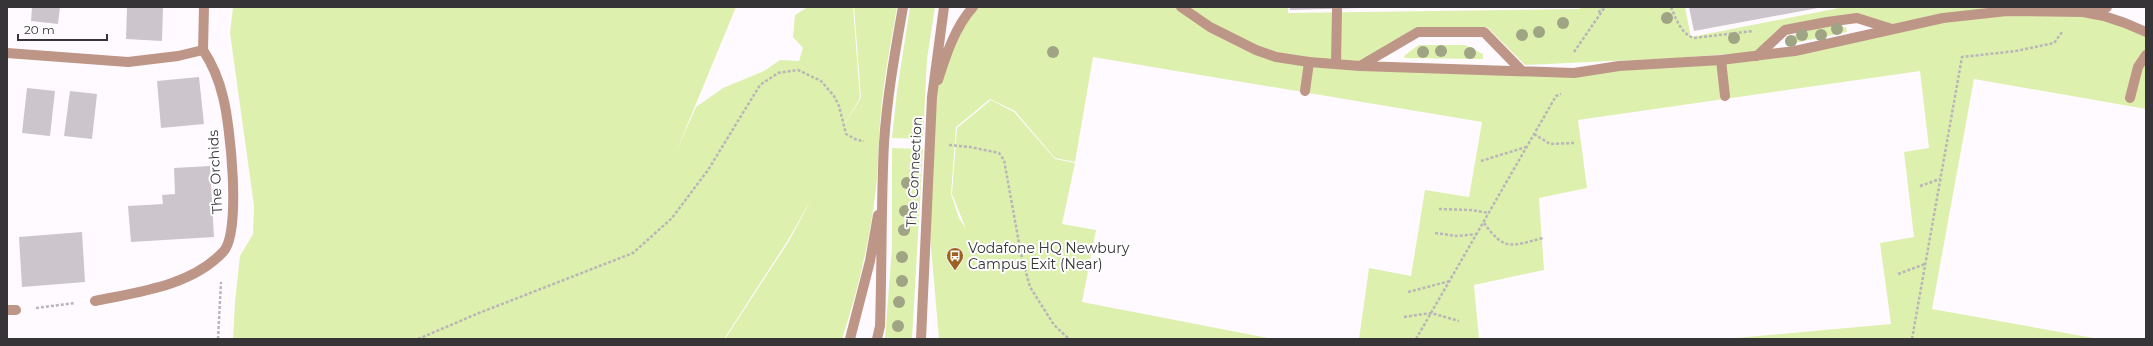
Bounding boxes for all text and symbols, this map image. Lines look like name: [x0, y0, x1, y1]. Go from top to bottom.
scale bar: [18, 16, 107, 42]
text: 20 m: [24, 22, 55, 37]
street label: The Connection: [902, 116, 926, 228]
street label: The Orchids: [204, 129, 226, 214]
place label: Vodafone HQ Newbury Campus Exit (Near): [968, 239, 1130, 273]
bus stop icon: Vodafone HQ Newbury Campus Exit (Near): [945, 246, 965, 271]

